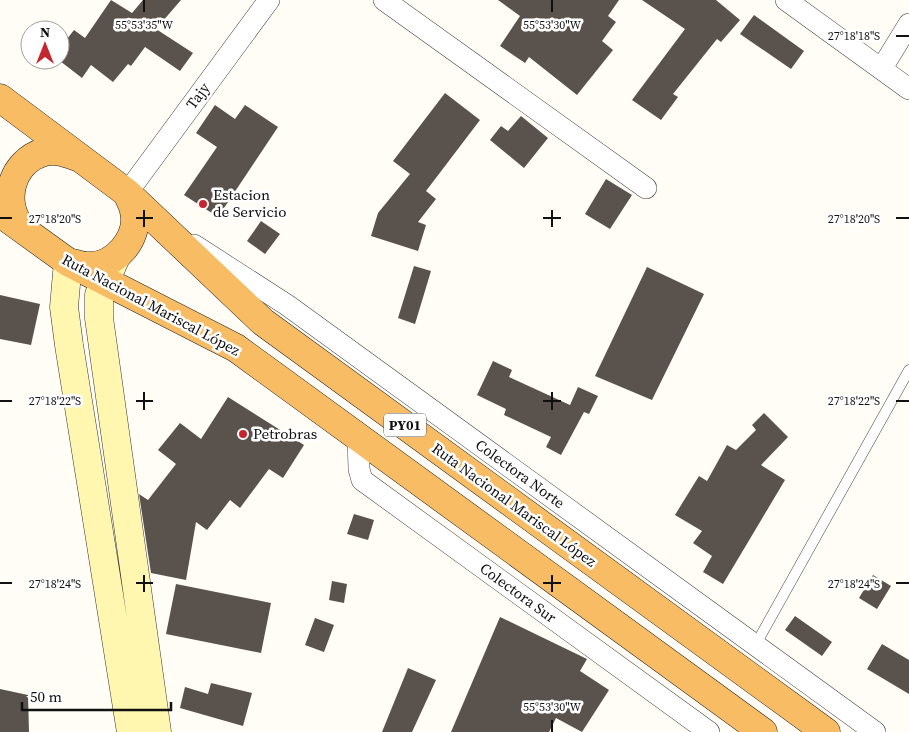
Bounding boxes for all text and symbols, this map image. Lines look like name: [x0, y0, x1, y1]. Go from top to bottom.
text: 55°53'35"W: [115, 17, 173, 33]
text: 55°53'30"W: [523, 17, 581, 33]
north arrow: [20, 20, 70, 70]
text: N: [40, 22, 50, 42]
text: 27°18'18"S: [828, 28, 880, 44]
street label: Tajy: [181, 78, 214, 113]
place label: Estacion de Servicio: [213, 184, 287, 222]
marker: Estacion de Servicio: [197, 198, 209, 210]
text: 27°18'20"S: [29, 211, 81, 227]
text: 27°18'20"S: [828, 211, 880, 227]
street label: Ruta Nacional Mariscal López: [59, 249, 244, 361]
text: 27°18'22"S: [29, 393, 81, 409]
text: 27°18'22"S: [828, 393, 880, 409]
road number: PY01: [384, 414, 426, 436]
place label: Petrobras: [253, 423, 317, 444]
marker: Petrobras: [237, 428, 249, 440]
street label: Colectora Norte: [471, 434, 569, 513]
street label: Ruta Nacional Mariscal López: [428, 438, 601, 572]
street label: Colectora Sur: [476, 558, 561, 628]
text: 27°18'24"S: [29, 576, 81, 592]
text: 27°18'24"S: [828, 576, 880, 592]
scale bar: [22, 680, 171, 712]
text: 50 m: [30, 686, 62, 707]
text: 55°53'30"W: [523, 699, 581, 715]

